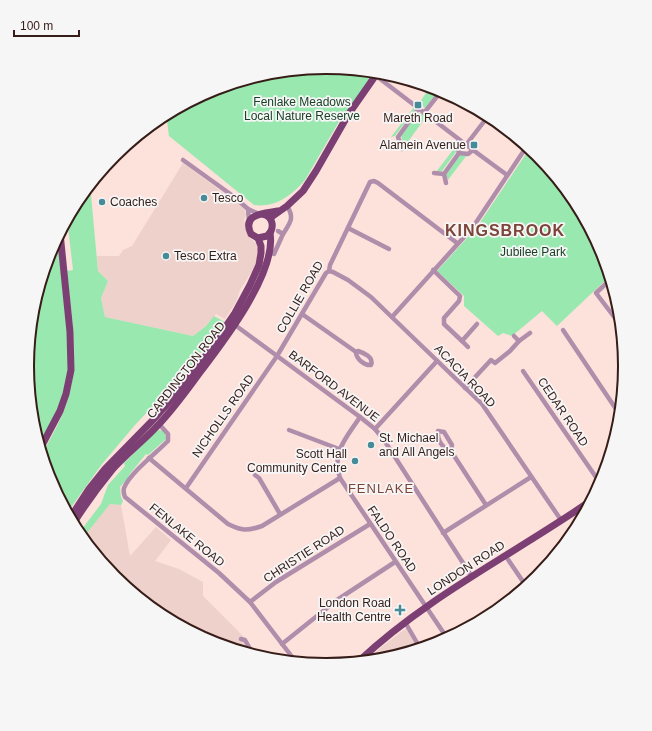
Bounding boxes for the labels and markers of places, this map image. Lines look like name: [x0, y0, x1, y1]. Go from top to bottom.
marker: Mareth Road: [413, 100, 423, 110]
place label: Mareth Road: [383, 111, 453, 125]
place label: Alamein Avenue: [379, 138, 466, 152]
marker: Alamein Avenue: [469, 140, 479, 150]
place label: Tesco: [212, 191, 244, 205]
marker: Tesco: [199, 193, 209, 203]
place label: Coaches: [110, 195, 157, 209]
marker: Coaches: [97, 197, 107, 207]
place label: Tesco Extra: [174, 249, 237, 263]
marker: Tesco Extra: [161, 251, 171, 261]
place label: St. Michael and All Angels: [379, 431, 454, 459]
marker: St. Michael and All Angels: [366, 440, 376, 450]
place label: Scott Hall Community Centre: [247, 447, 347, 475]
marker: Scott Hall Community Centre: [350, 456, 360, 466]
place label: London Road Health Centre: [317, 596, 391, 624]
marker: London Road Health Centre: [394, 604, 406, 616]

